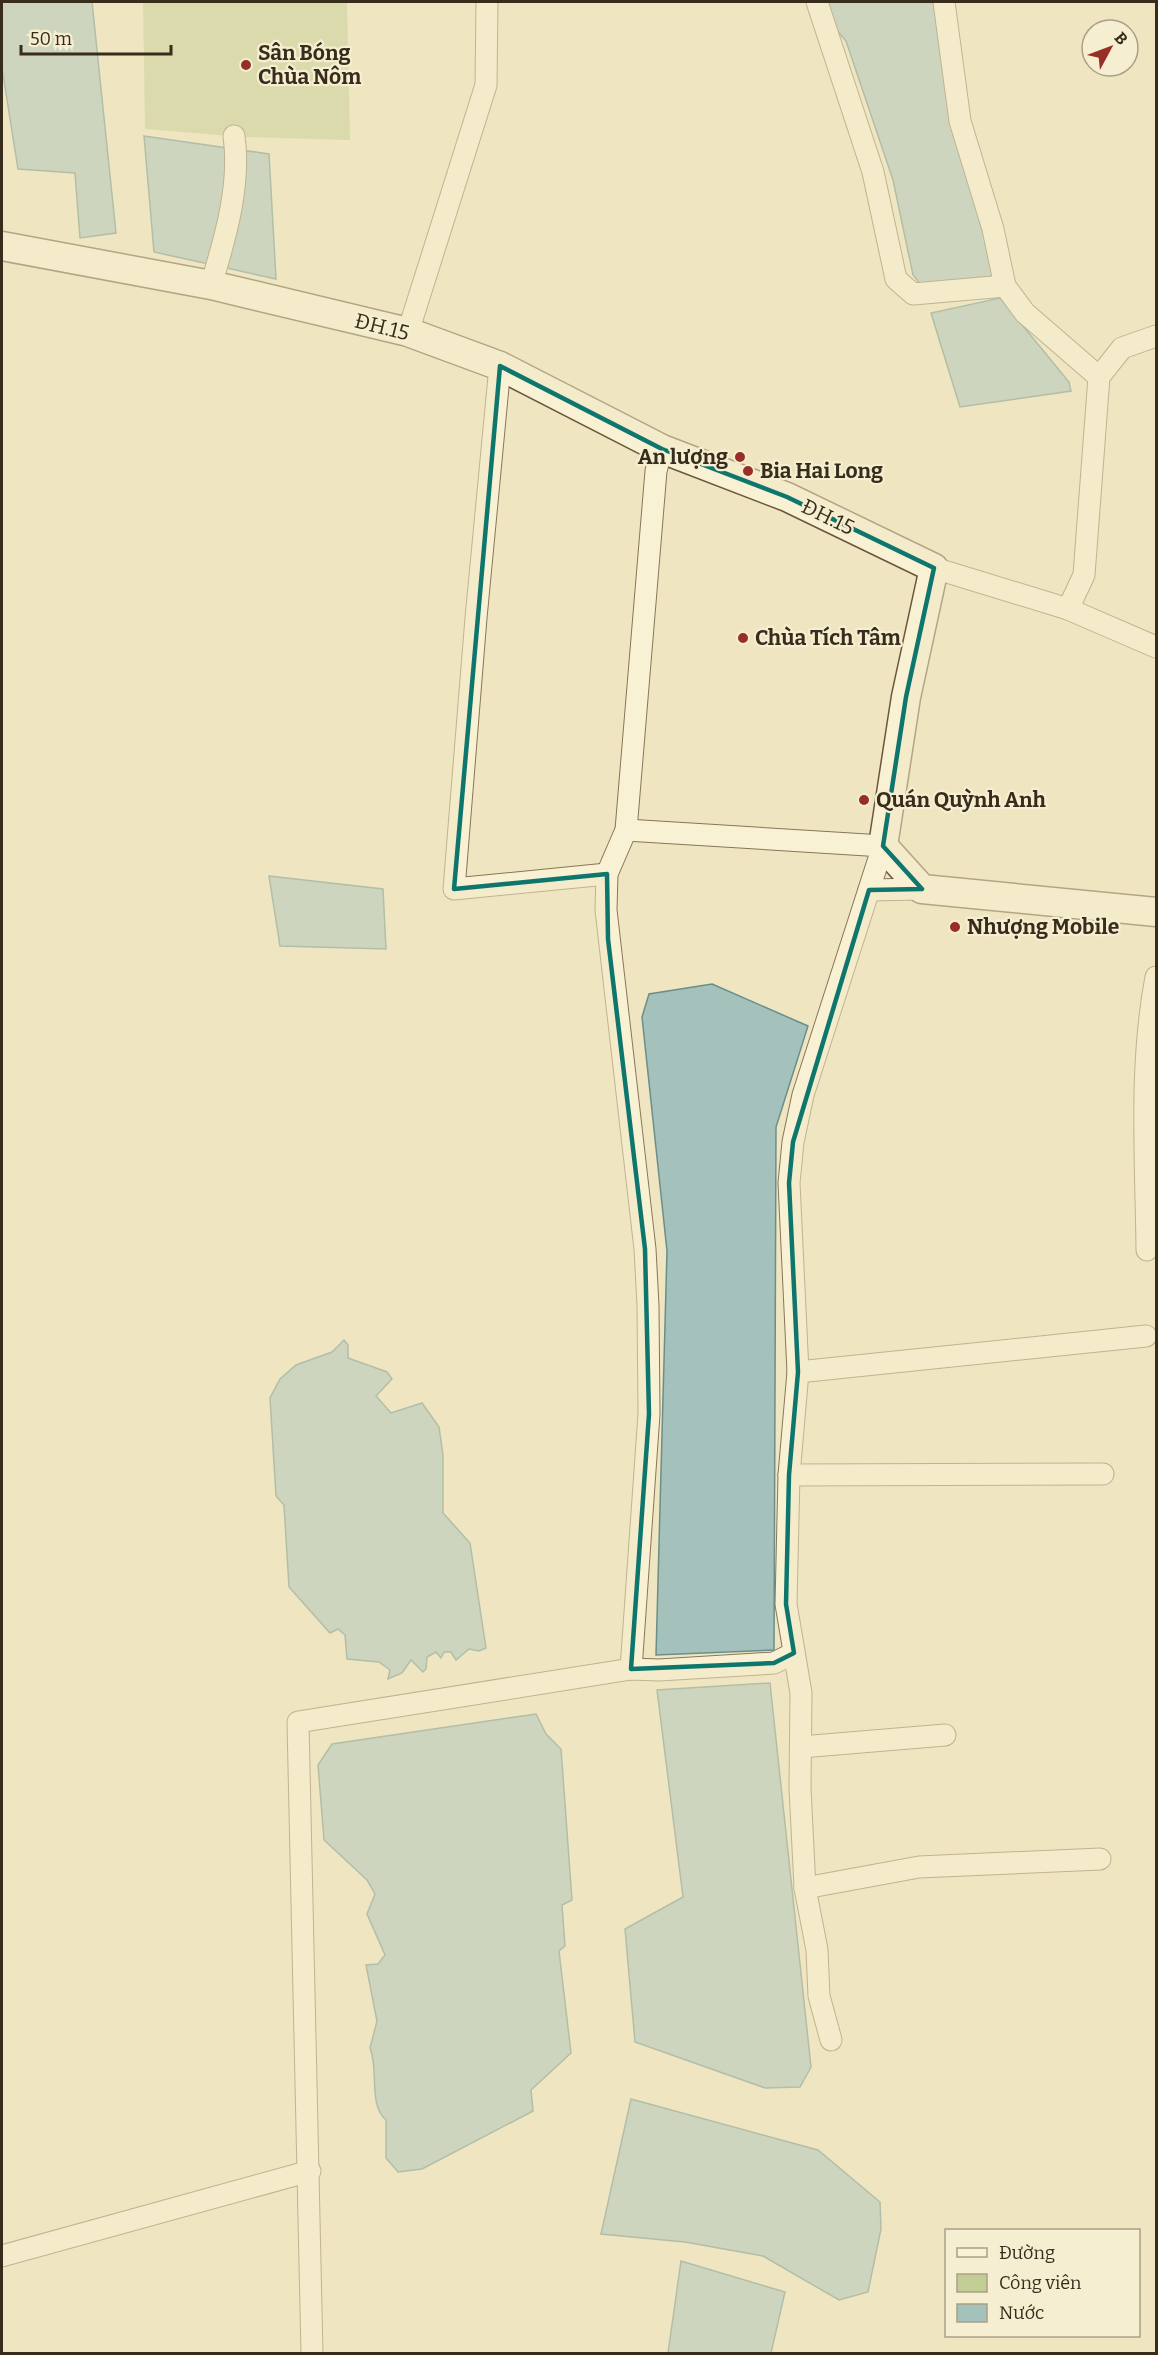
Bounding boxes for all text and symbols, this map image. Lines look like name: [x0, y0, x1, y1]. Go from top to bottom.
scale bar: [21, 18, 171, 56]
north arrow: [1080, 18, 1140, 78]
text: 50 m: [30, 28, 72, 50]
text: B: [1110, 28, 1132, 49]
place label: Sân Bóng Chùa Nôm: [258, 40, 361, 90]
marker: Sân Bóng Chùa Nôm: [239, 58, 253, 72]
street label: ĐH.15: [352, 308, 412, 346]
place label: An lượng: [638, 444, 728, 470]
marker: An lượng: [733, 450, 747, 464]
place label: Bia Hai Long: [760, 458, 883, 484]
marker: Bia Hai Long: [741, 464, 755, 478]
street label: ĐH.15: [797, 493, 859, 541]
place label: Chùa Tích Tâm: [755, 625, 901, 651]
marker: Chùa Tích Tâm: [736, 631, 750, 645]
place label: Quán Quỳnh Anh: [876, 787, 1047, 813]
marker: Quán Quỳnh Anh: [857, 793, 871, 807]
place label: Nhượng Mobile: [967, 914, 1119, 940]
marker: Nhượng Mobile: [948, 920, 962, 934]
legend: [945, 2229, 1140, 2337]
text: Đường: [999, 2242, 1055, 2264]
text: Công viên: [999, 2272, 1082, 2294]
text: Nước: [999, 2302, 1044, 2324]

